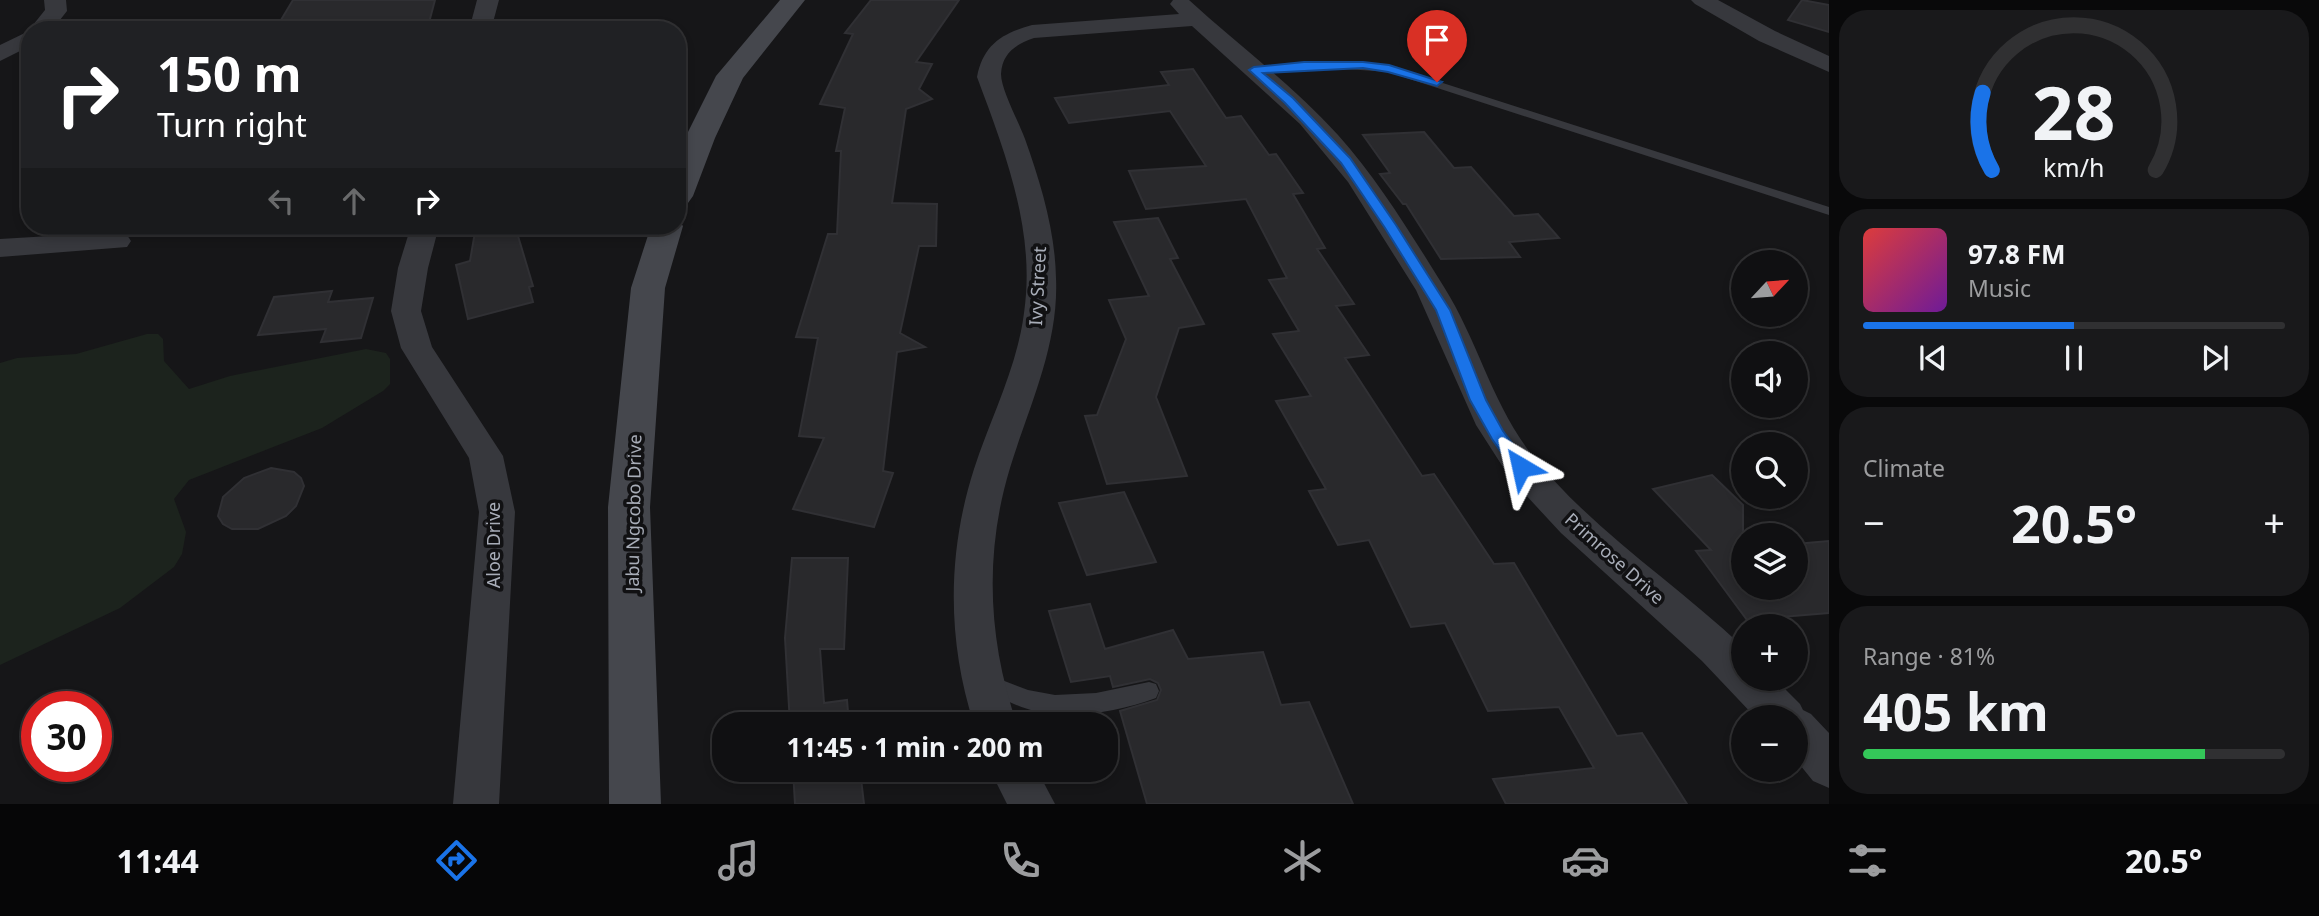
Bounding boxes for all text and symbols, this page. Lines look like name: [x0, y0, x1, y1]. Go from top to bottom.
pin: [1407, 10, 1467, 82]
icon: arrive: [1418, 21, 1456, 59]
text: 150 m: [157, 40, 302, 106]
icon: right: [42, 49, 133, 140]
text: 28: [2032, 63, 2116, 162]
text: Turn right: [157, 103, 307, 146]
text: km/h: [2043, 150, 2105, 184]
icon: left: [262, 182, 300, 220]
icon: ahead: [335, 182, 373, 220]
icon: right: [408, 182, 446, 220]
text: 97.8 FM: [1968, 236, 2065, 272]
street label: Ivy Street: [1023, 245, 1051, 326]
north arrow: [1731, 250, 1808, 327]
map controls: [1731, 250, 1808, 782]
text: Music: [1968, 272, 2031, 304]
icon: previous: [1914, 339, 1952, 377]
icon: pause: [2055, 339, 2093, 377]
icon: next: [2196, 339, 2234, 377]
button: sound: [1731, 341, 1808, 418]
position arrow: [1484, 430, 1558, 504]
button: search: [1731, 432, 1808, 509]
street label: Jabu Ngcobo Drive: [620, 434, 646, 594]
text: Climate: [1863, 452, 1945, 484]
text: 20.5°: [2011, 487, 2137, 558]
text: −: [1863, 496, 1885, 548]
text: +: [2263, 496, 2285, 548]
street label: Aloe Drive: [481, 502, 505, 588]
street label: Primrose Drive: [1560, 507, 1670, 609]
button: layers: [1731, 523, 1808, 600]
button: +: [1731, 614, 1808, 691]
text: Range · 81%: [1863, 640, 1995, 672]
text: 405 km: [1863, 675, 2049, 746]
speed limit sign: 30: [21, 691, 112, 782]
button: −: [1731, 705, 1808, 782]
text: 11:45 · 1 min · 200 m: [787, 729, 1043, 765]
icon: directions: [432, 836, 481, 885]
icon: music: [714, 836, 763, 885]
icon: phone: [996, 836, 1045, 885]
icon: climate: [1278, 836, 1327, 885]
icon: car: [1561, 836, 1610, 885]
icon: filters: [1843, 836, 1892, 885]
text: 11:44: [117, 839, 199, 882]
text: 20.5°: [2125, 839, 2202, 882]

